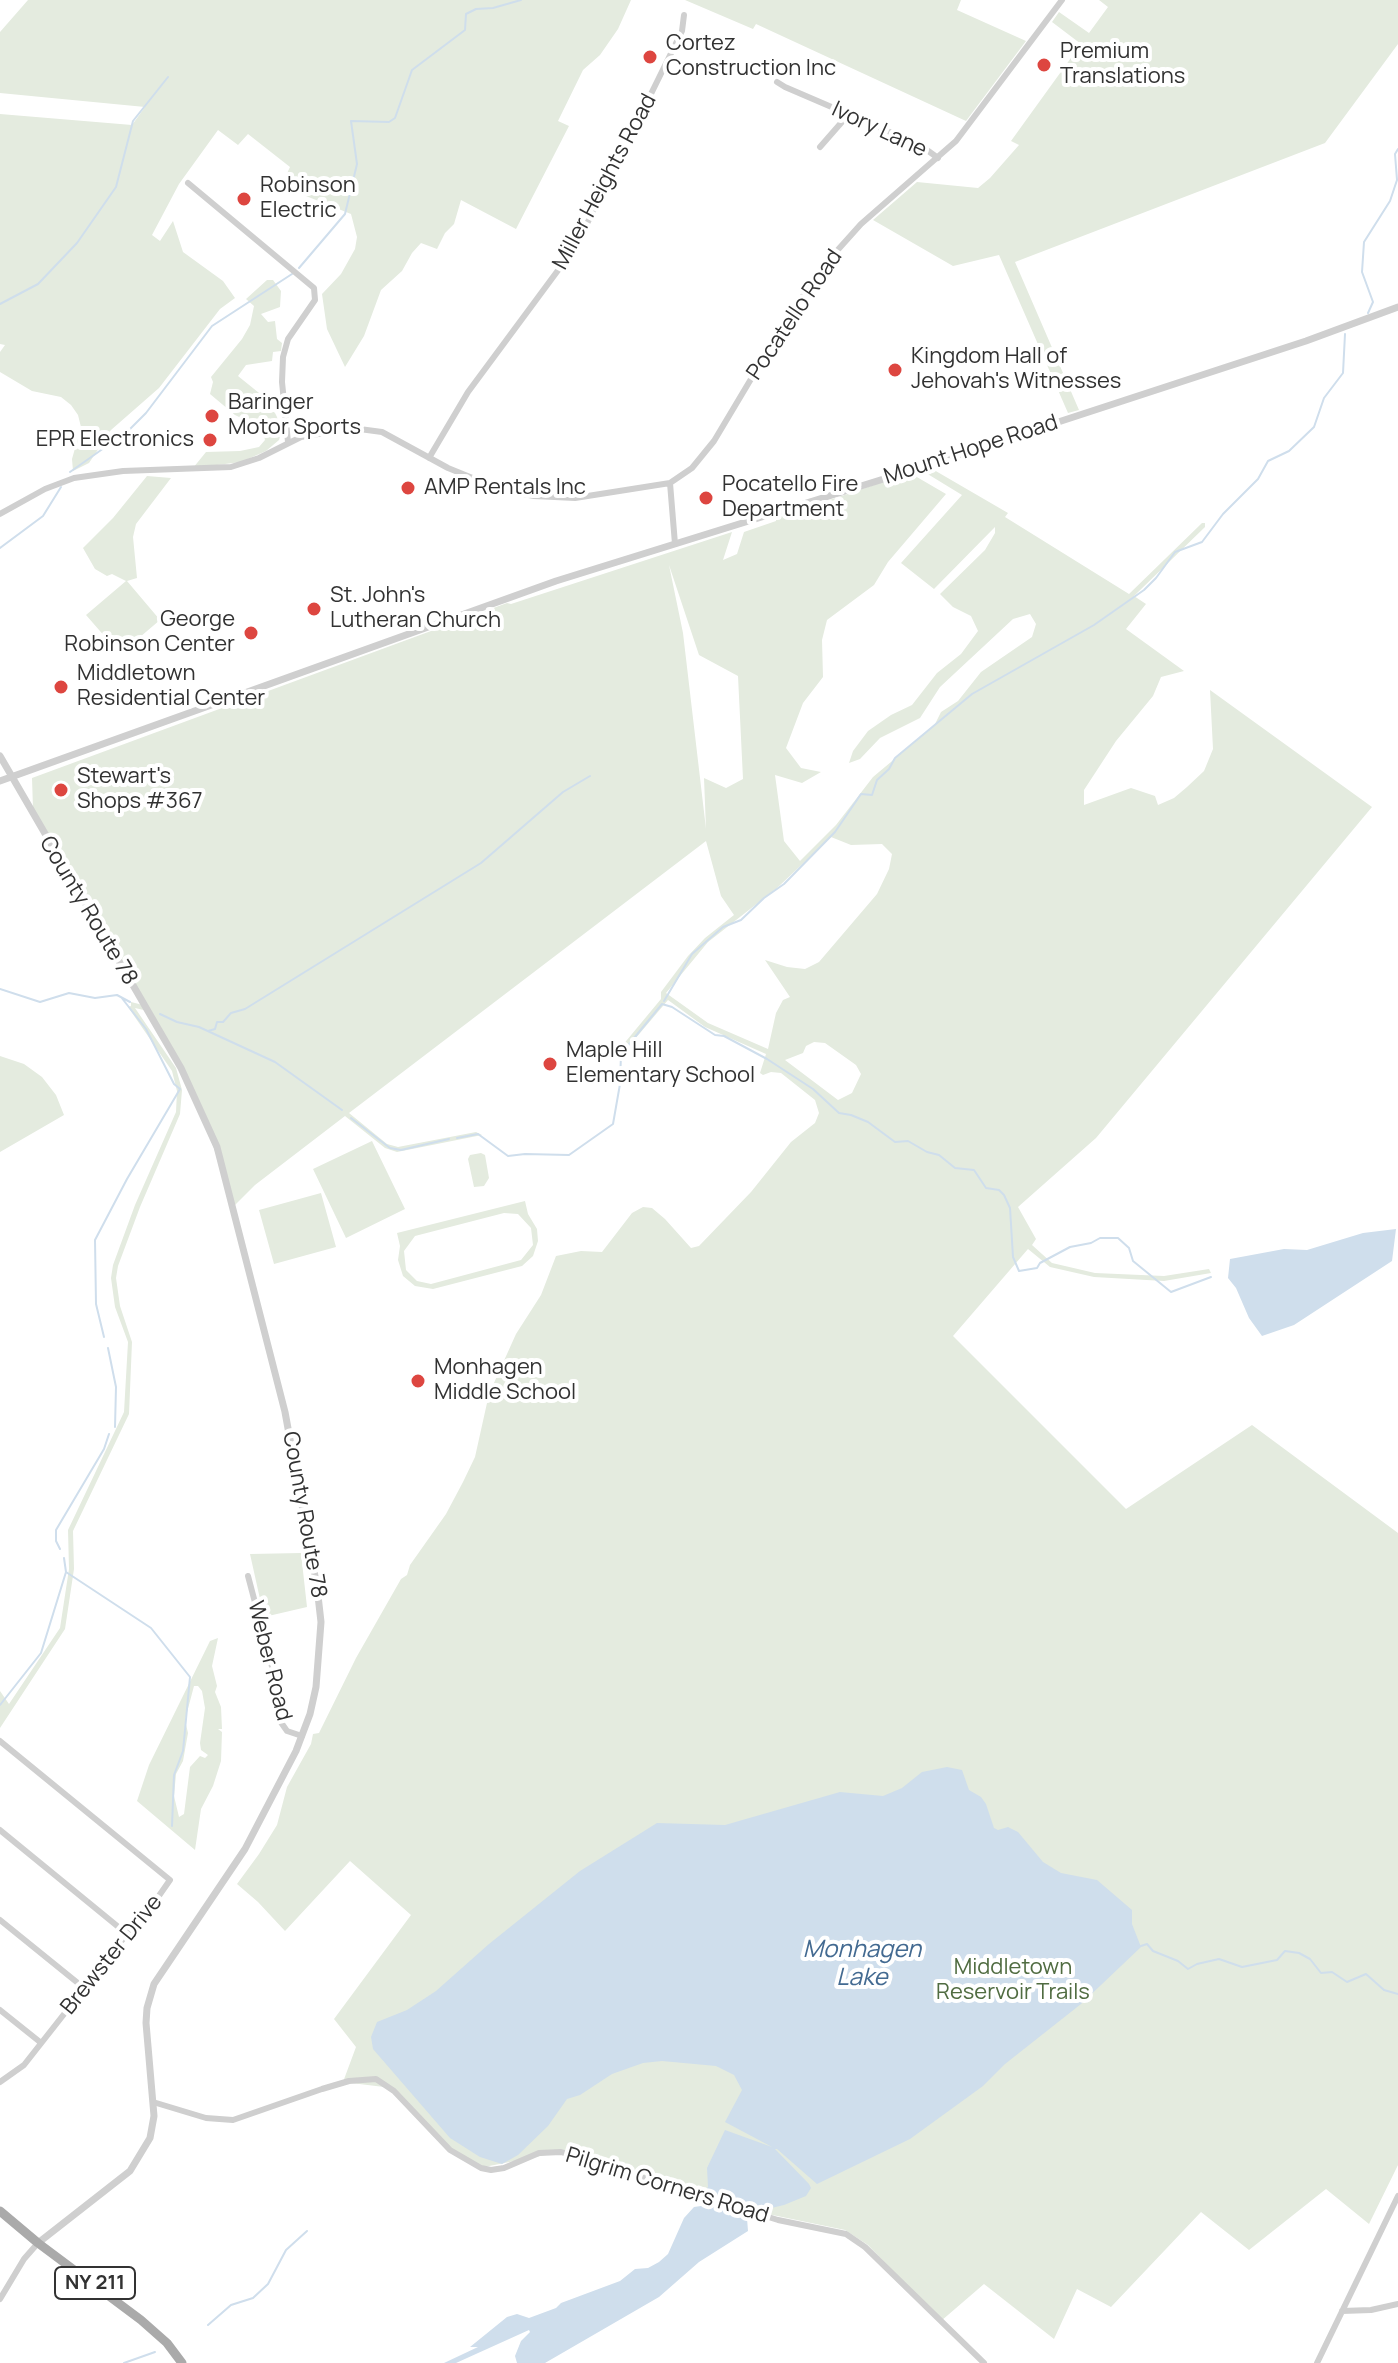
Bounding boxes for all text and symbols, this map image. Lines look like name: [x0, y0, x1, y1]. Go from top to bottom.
place label: Cortez Construction Inc: [666, 31, 836, 82]
place label: Premium Translations: [1060, 39, 1185, 90]
marker: Cortez Construction Inc: [641, 48, 659, 66]
marker: Premium Translations: [1035, 56, 1053, 74]
street label: Miller Heights Road: [548, 90, 662, 274]
street label: Ivory Lane: [827, 96, 931, 164]
place label: Robinson Electric: [260, 173, 356, 224]
marker: Robinson Electric: [235, 190, 253, 208]
street label: Pocatello Road: [742, 245, 848, 385]
place label: Kingdom Hall of Jehovah's Witnesses: [911, 344, 1121, 396]
marker: Kingdom Hall of Jehovah's Witnesses: [886, 361, 904, 379]
place label: Baringer Motor Sports: [228, 390, 361, 442]
marker: Baringer Motor Sports: [203, 407, 221, 425]
street label: Mount Hope Road: [881, 409, 1061, 491]
place label: EPR Electronics: [36, 427, 194, 453]
marker: EPR Electronics: [201, 431, 219, 449]
place label: Pocatello Fire Department: [722, 472, 858, 524]
place label: AMP Rentals Inc: [424, 475, 586, 501]
marker: AMP Rentals Inc: [399, 479, 417, 497]
marker: Pocatello Fire Department: [697, 489, 715, 507]
place label: St. John's Lutheran Church: [330, 583, 501, 634]
marker: St. John's Lutheran Church: [305, 600, 323, 618]
place label: George Robinson Center: [64, 607, 235, 658]
marker: George Robinson Center: [242, 624, 260, 642]
place label: Middletown Residential Center: [77, 661, 265, 712]
marker: Middletown Residential Center: [52, 678, 70, 696]
place label: Stewart's Shops #367: [77, 764, 203, 816]
marker: Stewart's Shops #367: [52, 781, 70, 799]
street label: County Route 78: [33, 832, 143, 990]
place label: Maple Hill Elementary School: [566, 1038, 755, 1090]
marker: Maple Hill Elementary School: [541, 1055, 559, 1073]
place label: Monhagen Middle School: [434, 1355, 576, 1406]
marker: Monhagen Middle School: [409, 1372, 427, 1390]
street label: County Route 78: [276, 1430, 332, 1600]
street label: Weber Road: [241, 1598, 297, 1724]
street label: Brewster Drive: [56, 1890, 168, 2020]
water label: Monhagen Lake: [803, 1936, 921, 1992]
park label: Middletown Reservoir Trails: [936, 1955, 1090, 2006]
street label: Pilgrim Corners Road: [562, 2143, 772, 2229]
road number: NY 211: [55, 2267, 135, 2299]

